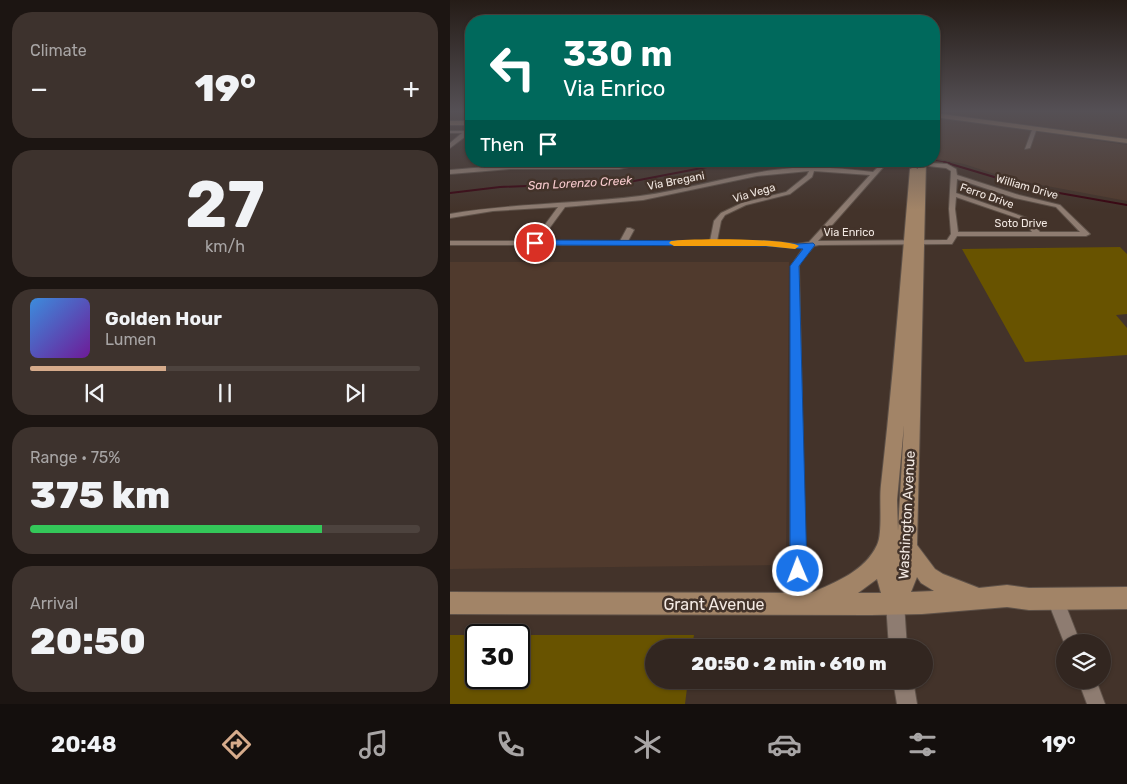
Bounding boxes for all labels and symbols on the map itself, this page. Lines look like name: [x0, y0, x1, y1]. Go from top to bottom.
street label: Via Bregani: [646, 169, 706, 193]
street label: William Drive: [994, 172, 1060, 202]
water label: San Lorenzo Creek: [527, 173, 633, 193]
street label: Via Vega: [731, 181, 777, 205]
street label: Ferro Drive: [958, 181, 1016, 211]
street label: Soto Drive: [995, 217, 1047, 230]
pin: [514, 222, 556, 264]
street label: Via Enrico: [823, 226, 875, 239]
street label: Washington Avenue: [895, 450, 919, 580]
position arrow: [771, 544, 823, 596]
street label: Grant Avenue: [663, 595, 765, 614]
speed limit sign: 30: [465, 624, 530, 689]

